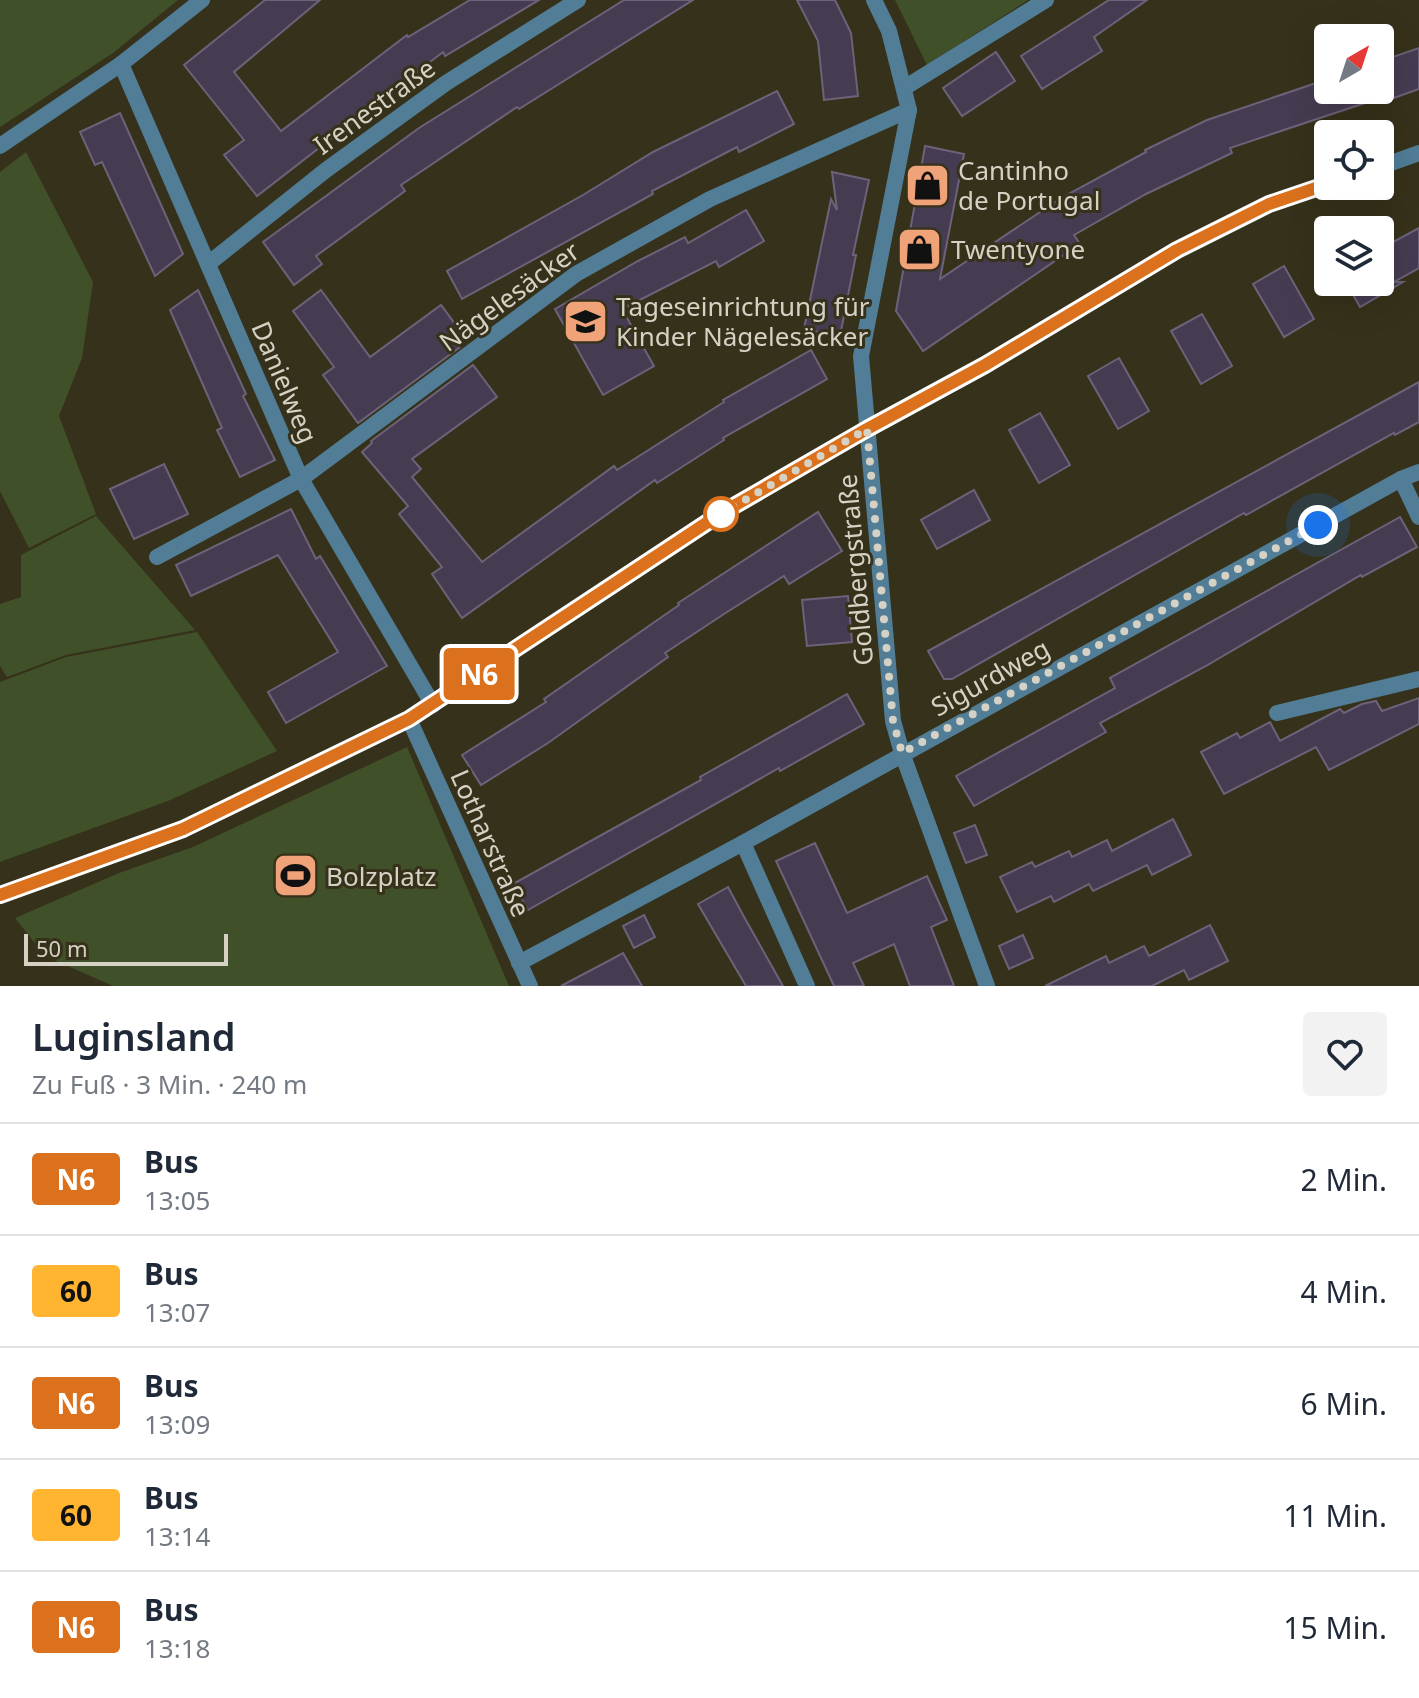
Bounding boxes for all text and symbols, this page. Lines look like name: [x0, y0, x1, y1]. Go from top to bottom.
north arrow: [1314, 24, 1394, 104]
map controls: [1314, 24, 1394, 296]
street label: Irenestraße: [306, 50, 442, 162]
button: locate: [1314, 120, 1394, 200]
place label: Cantinho de Portugal: [958, 152, 1100, 218]
shop icon: Cantinho de Portugal: [903, 161, 951, 209]
button: layers: [1314, 216, 1394, 296]
shop icon: Twentyone: [896, 225, 944, 273]
place label: Twentyone: [951, 231, 1085, 267]
street label: Nägelesäcker: [432, 233, 587, 359]
place label: Tageseinrichtung für Kinder Nägelesäcker: [616, 288, 870, 354]
school or university icon: Tageseinrichtung für Kinder Nägelesäcker: [561, 297, 609, 345]
street label: Danielweg: [243, 316, 327, 448]
street label: Goldbergstraße: [829, 473, 881, 667]
unlabelled marker: [704, 497, 738, 531]
your location: [1298, 505, 1338, 545]
street label: Sigurdweg: [924, 630, 1056, 724]
line badge: N6: [443, 648, 515, 700]
text: N6: [460, 655, 498, 693]
street label: Lotharstraße: [442, 764, 540, 922]
sports icon: Bolzplatz: [271, 852, 319, 900]
place label: Bolzplatz: [326, 858, 436, 894]
scale bar: [24, 930, 228, 966]
text: 50 m: [36, 933, 87, 963]
text: Luginsland: [32, 1010, 236, 1062]
button: heart: [1303, 1012, 1387, 1096]
text: Zu Fuß · 3 Min. · 240 m: [32, 1066, 307, 1102]
text: Bus: [144, 1141, 199, 1182]
text: 2 Min.: [1301, 1159, 1387, 1200]
text: N6: [57, 1160, 95, 1198]
text: 13:05: [144, 1182, 210, 1218]
text: Bus: [144, 1253, 199, 1294]
text: 4 Min.: [1301, 1271, 1387, 1312]
text: 60: [60, 1272, 92, 1310]
text: 13:07: [144, 1294, 210, 1330]
text: Bus: [144, 1365, 199, 1406]
text: 6 Min.: [1301, 1383, 1387, 1424]
text: N6: [57, 1384, 95, 1422]
text: 13:09: [144, 1406, 210, 1442]
text: Bus: [144, 1477, 199, 1518]
text: 11 Min.: [1283, 1495, 1387, 1536]
text: 60: [60, 1496, 92, 1534]
text: 13:14: [144, 1518, 210, 1554]
text: Bus: [144, 1589, 199, 1630]
text: 15 Min.: [1283, 1607, 1387, 1648]
text: N6: [57, 1608, 95, 1646]
text: 13:18: [144, 1630, 210, 1666]

